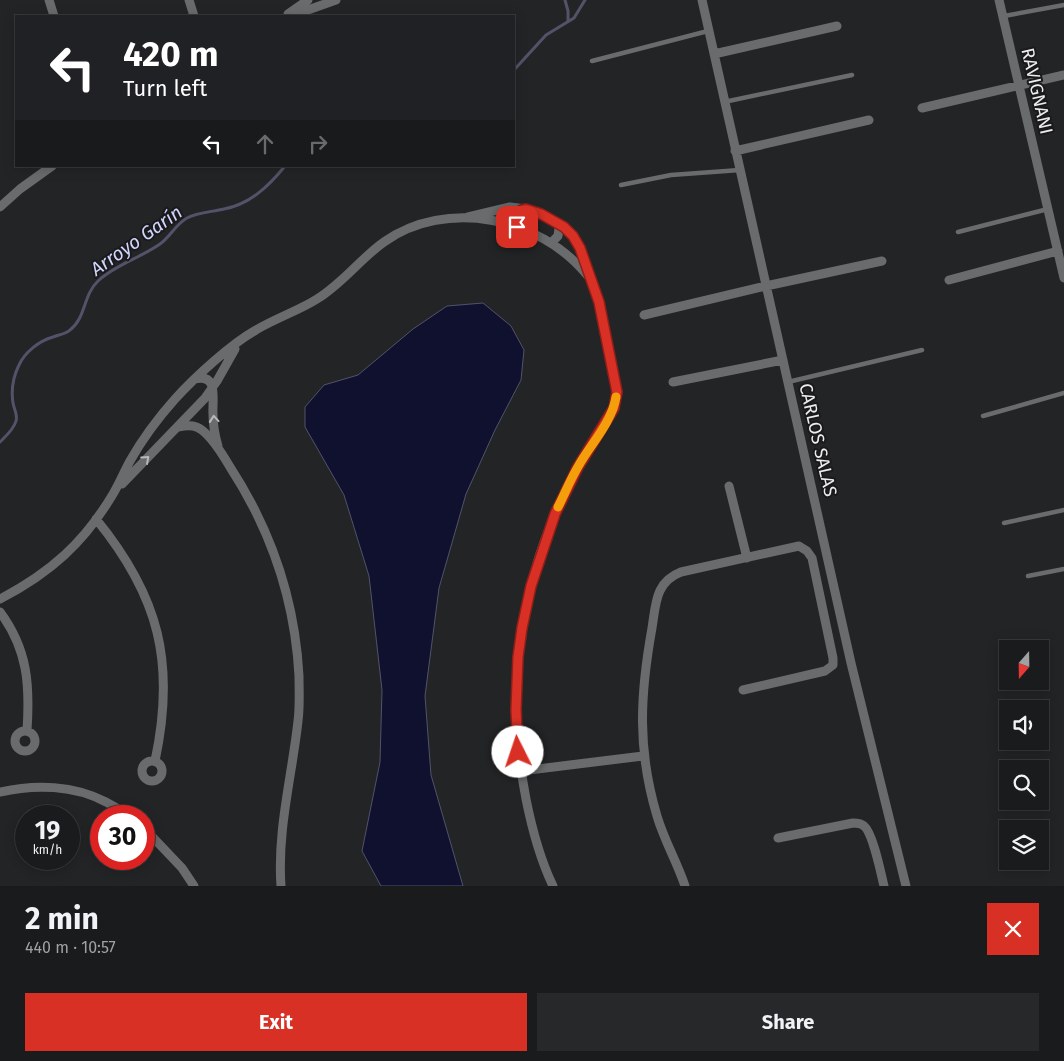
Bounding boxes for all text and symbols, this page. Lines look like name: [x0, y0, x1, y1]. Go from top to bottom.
text: 420 m: [123, 33, 219, 75]
icon: left: [40, 35, 105, 100]
street label: RAVIGNANI: [1016, 46, 1058, 136]
text: Turn left: [123, 75, 207, 102]
icon: left: [198, 130, 226, 158]
icon: ahead: [251, 130, 279, 158]
icon: right: [304, 130, 332, 158]
water label: Arroyo Garín: [85, 200, 187, 281]
pin: [496, 206, 538, 248]
icon: arrive: [503, 213, 531, 241]
street label: CARLOS SALAS: [794, 381, 842, 499]
one-way arrow: [208, 414, 219, 422]
one-way arrow: [141, 455, 150, 464]
north arrow: [999, 640, 1049, 690]
map controls: [999, 640, 1049, 870]
button: sound: [999, 700, 1049, 750]
position arrow: [491, 725, 543, 777]
button: search: [999, 760, 1049, 810]
speed limit sign: 30: [90, 805, 155, 870]
text: 19: [35, 816, 60, 846]
button: layers: [999, 820, 1049, 870]
text: km/h: [33, 843, 62, 857]
text: 2 min: [25, 901, 99, 937]
button: close: [987, 903, 1039, 955]
text: 440 m · 10:57: [25, 938, 116, 957]
button: Exit: [25, 993, 527, 1051]
button: Share: [537, 993, 1039, 1051]

